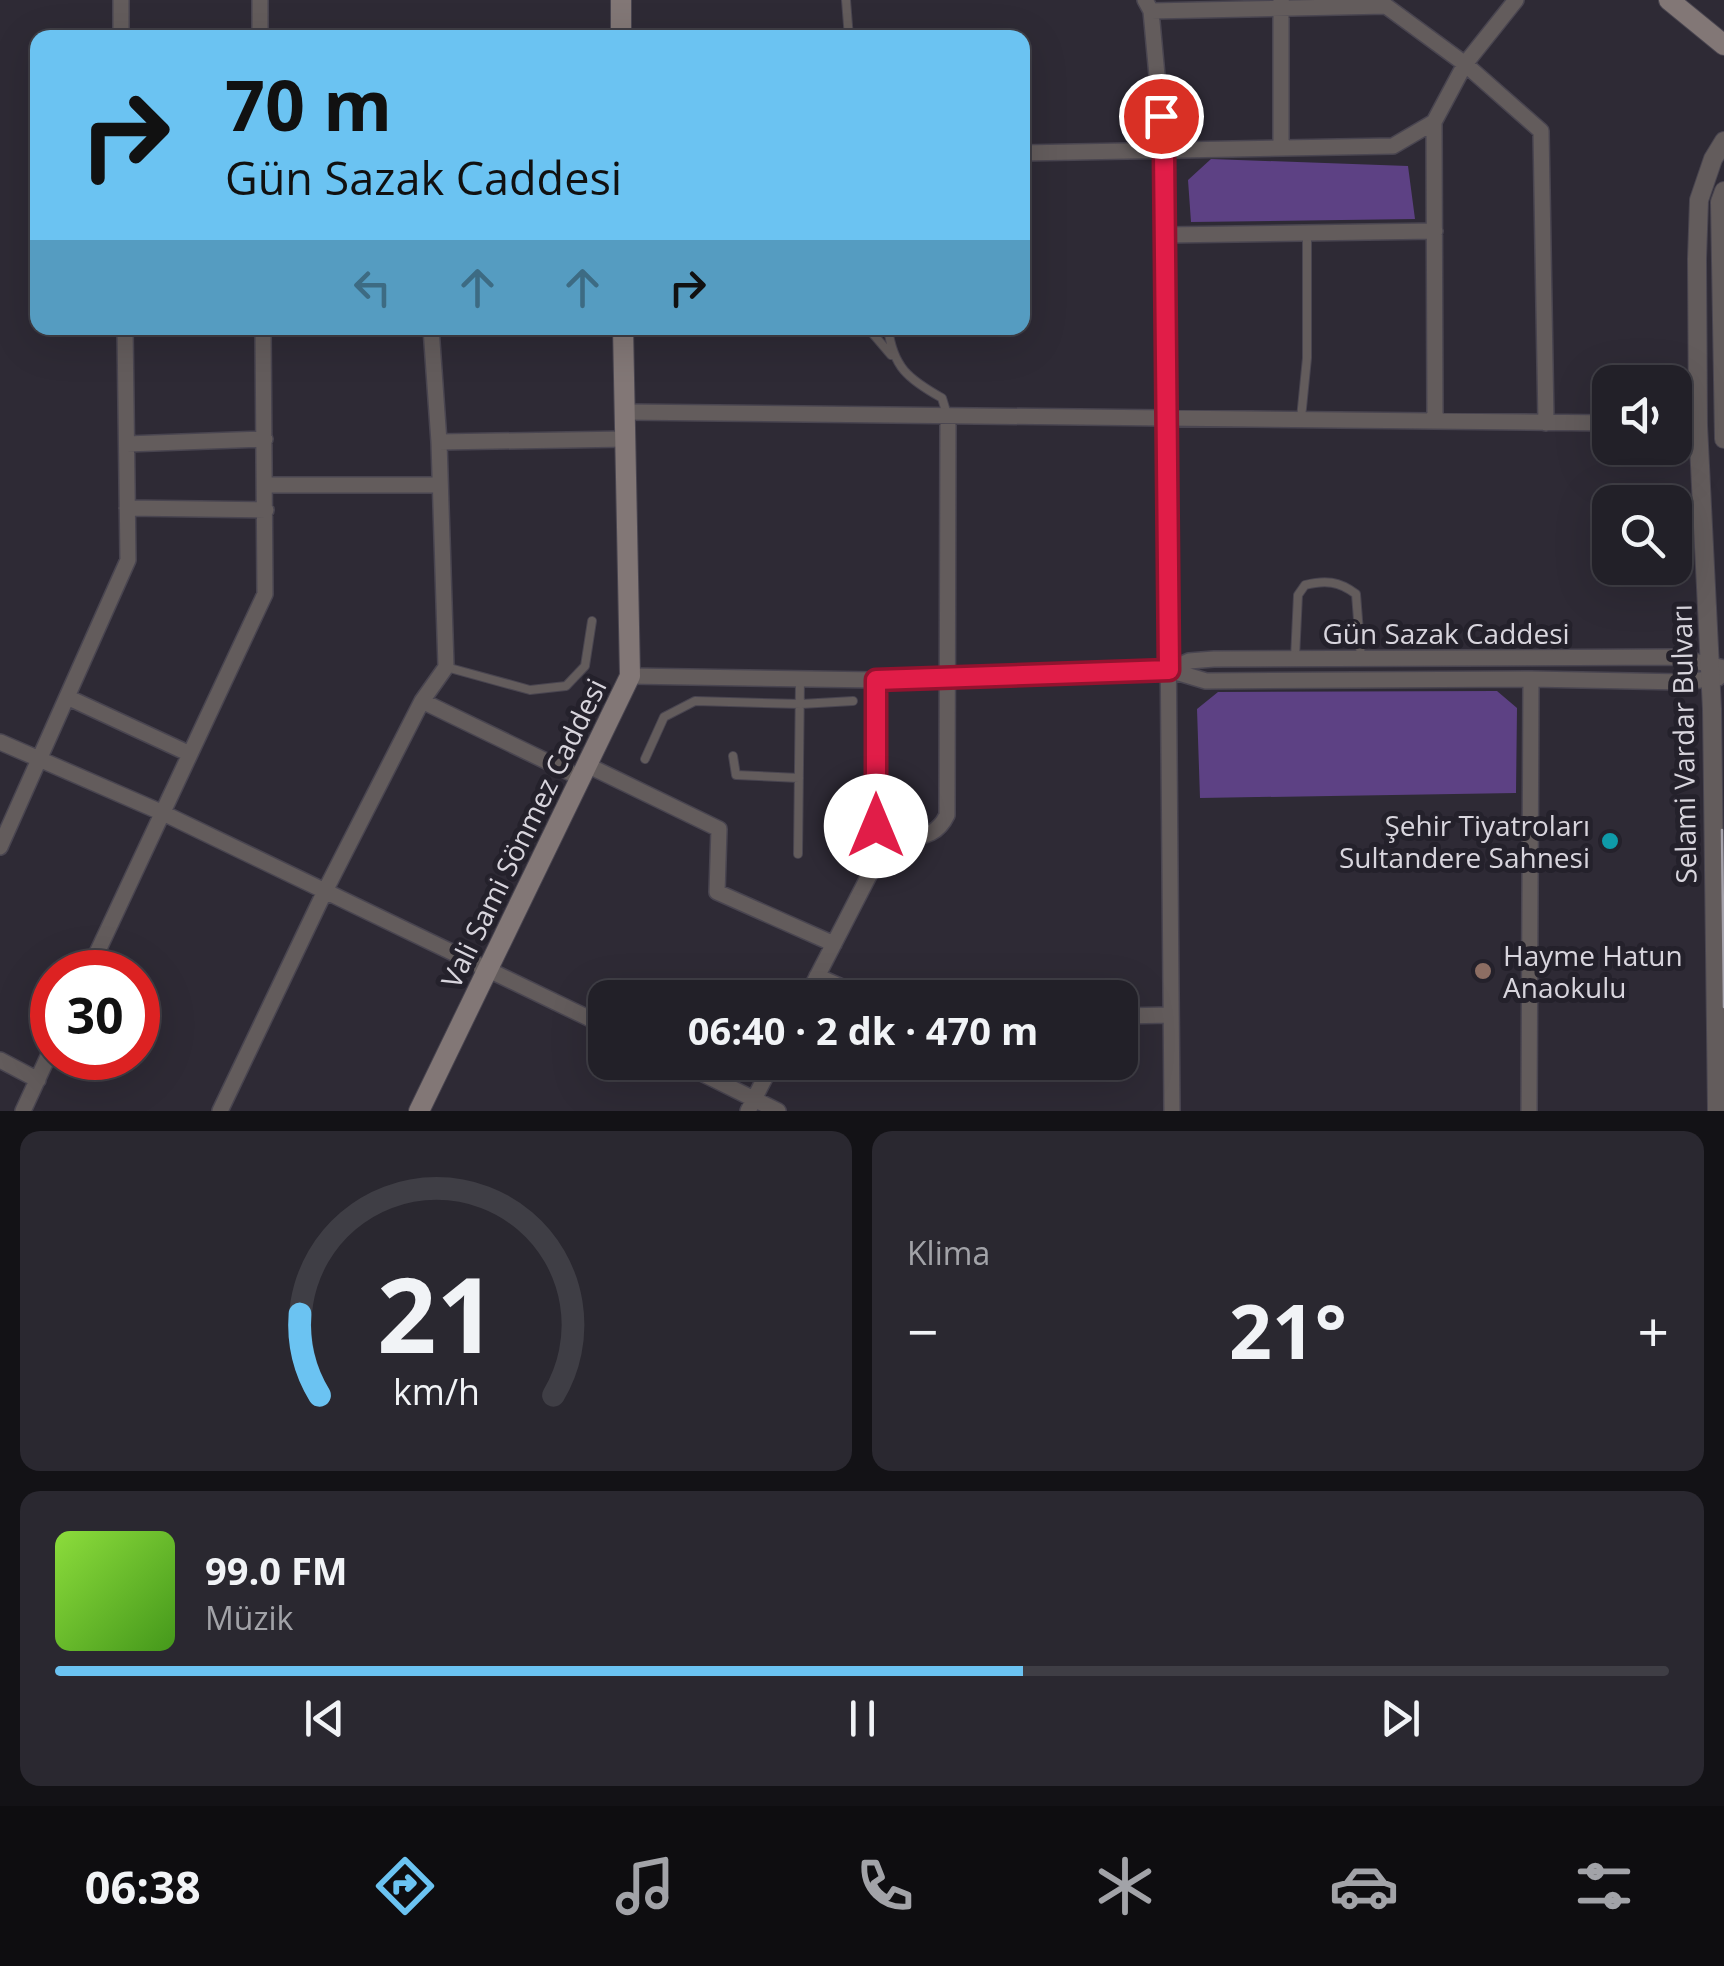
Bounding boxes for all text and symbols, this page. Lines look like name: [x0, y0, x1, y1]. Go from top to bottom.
text: 70 m: [225, 56, 392, 152]
icon: right: [60, 70, 190, 200]
pin: [1119, 74, 1204, 159]
icon: arrive: [1134, 89, 1189, 144]
text: Gün Sazak Caddesi: [225, 147, 622, 208]
icon: left: [345, 260, 400, 315]
icon: ahead: [450, 260, 505, 315]
icon: ahead: [555, 260, 610, 315]
icon: right: [660, 260, 715, 315]
map controls: [1592, 365, 1692, 585]
button: sound: [1592, 365, 1692, 465]
button: search: [1592, 485, 1692, 585]
street label: Selami Vardar Bulvarı: [1662, 604, 1704, 884]
street label: Gün Sazak Caddesi: [1322, 614, 1570, 652]
street label: Vali Sami Sönmez Caddesi: [431, 672, 615, 994]
position arrow: [824, 774, 928, 878]
place label: Şehir Tiyatroları Sultandere Sahnesi: [1339, 806, 1590, 876]
marker: Şehir Tiyatroları Sultandere Sahnesi: [1599, 830, 1621, 852]
place label: Hayme Hatun Anaokulu: [1503, 936, 1683, 1006]
speed limit sign: 30: [30, 950, 160, 1080]
marker: Hayme Hatun Anaokulu: [1472, 960, 1494, 982]
text: 06:40 · 2 dk · 470 m: [688, 1004, 1038, 1056]
text: Klima: [907, 1231, 990, 1274]
text: 21: [377, 1242, 495, 1383]
text: 21°: [1229, 1279, 1347, 1381]
text: −: [907, 1293, 938, 1368]
text: +: [1638, 1293, 1669, 1368]
text: km/h: [393, 1367, 479, 1415]
text: 99.0 FM: [205, 1544, 348, 1596]
text: Müzik: [205, 1596, 293, 1639]
icon: previous: [297, 1691, 352, 1746]
icon: pause: [835, 1691, 890, 1746]
icon: next: [1373, 1691, 1428, 1746]
icon: directions: [370, 1851, 440, 1921]
icon: music: [610, 1851, 680, 1921]
icon: phone: [850, 1851, 920, 1921]
icon: climate: [1090, 1851, 1160, 1921]
icon: car: [1329, 1851, 1399, 1921]
icon: filters: [1569, 1851, 1639, 1921]
text: 06:38: [85, 1856, 201, 1917]

